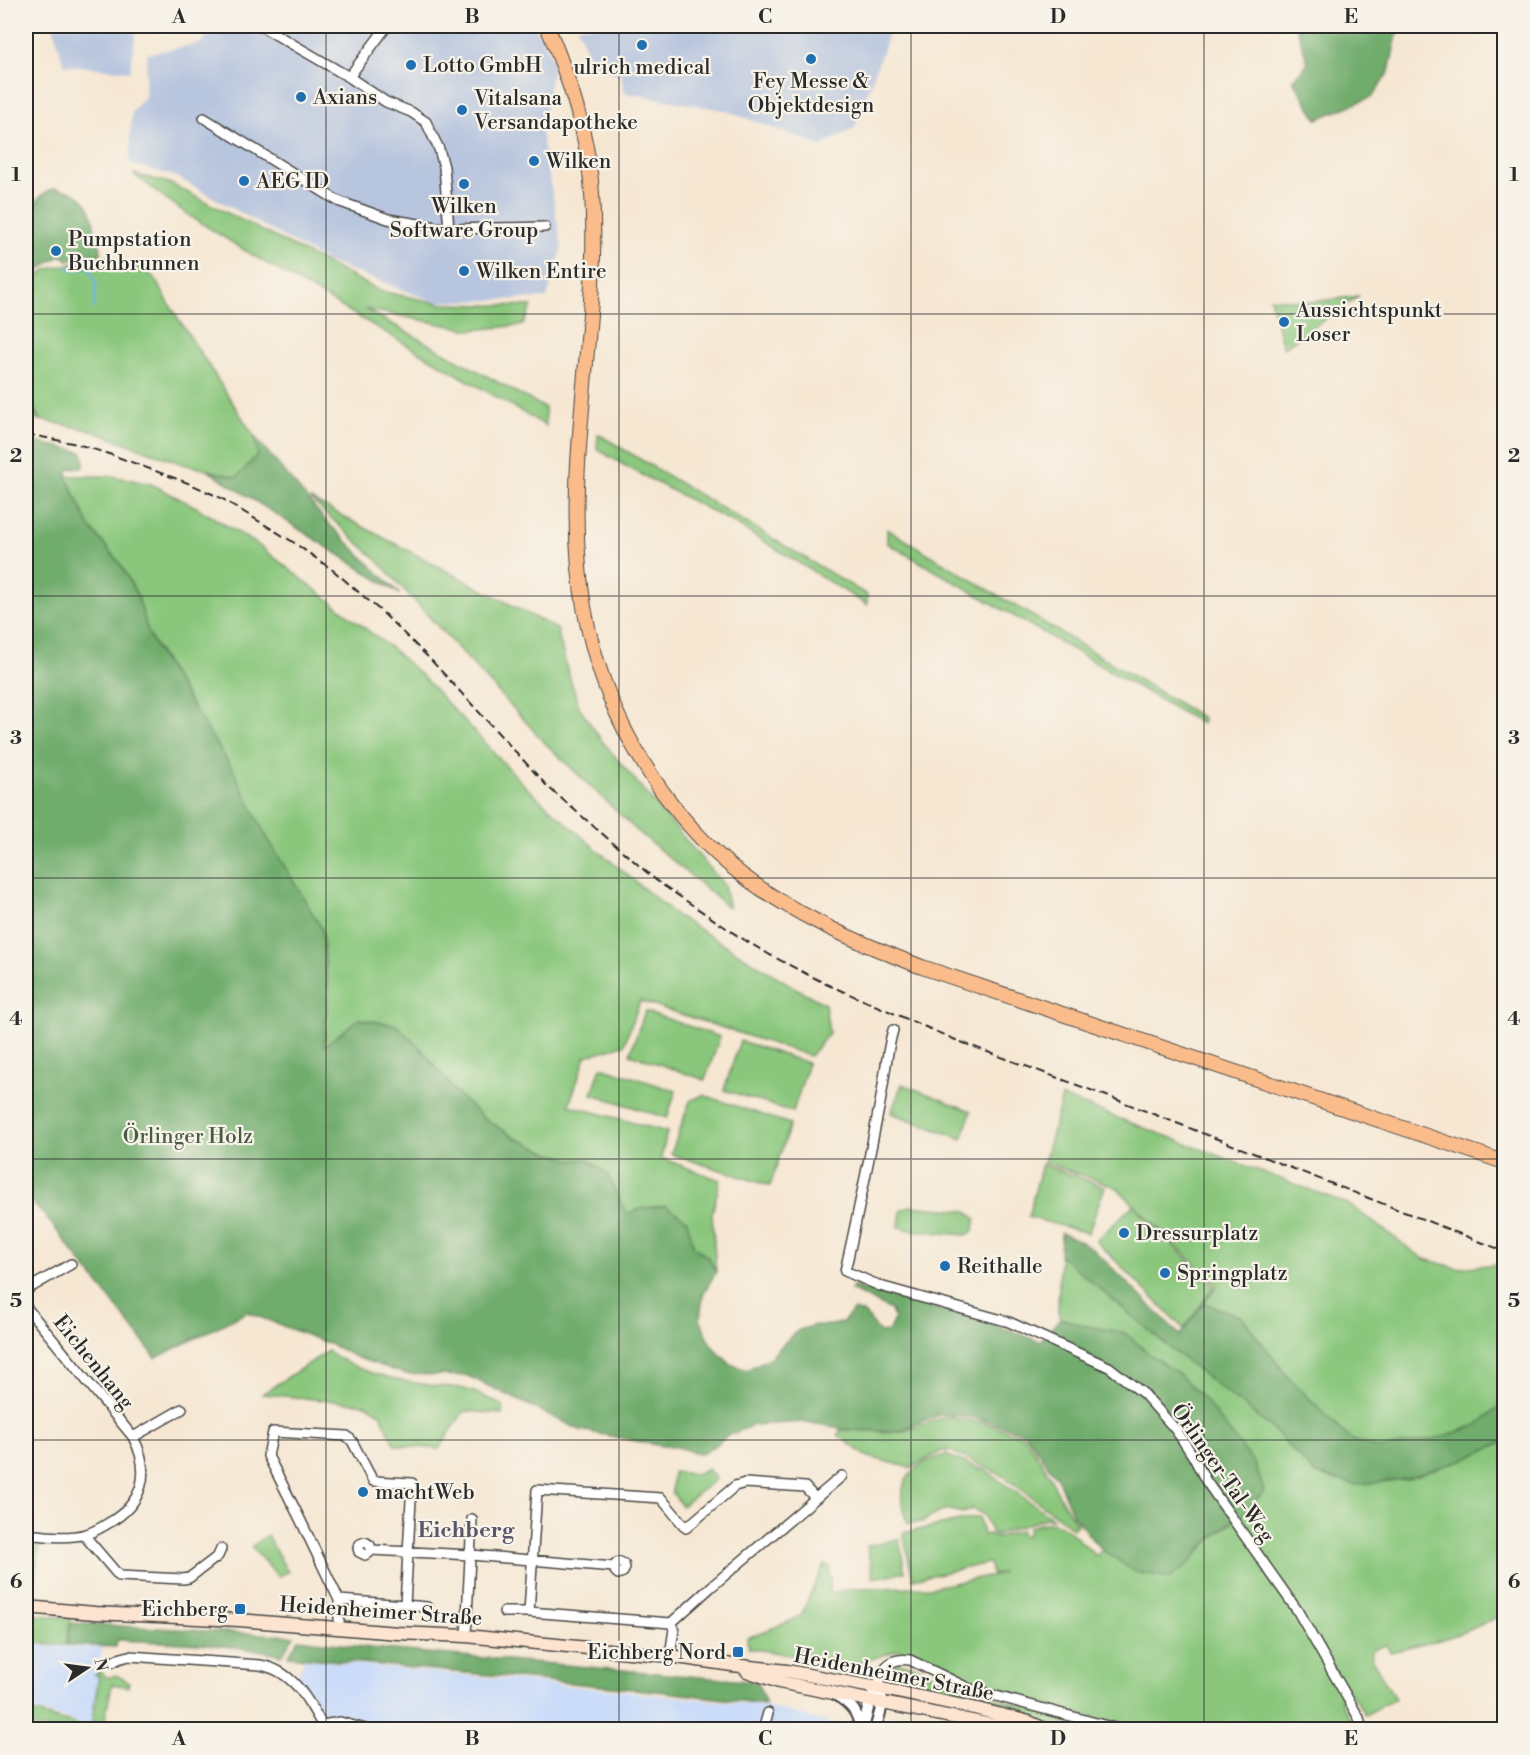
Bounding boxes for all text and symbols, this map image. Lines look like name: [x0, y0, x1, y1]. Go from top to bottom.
text: A: [171, 5, 187, 30]
text: B: [464, 5, 480, 30]
text: C: [758, 5, 772, 30]
text: D: [1050, 5, 1066, 30]
text: E: [1344, 5, 1358, 30]
marker: ulrich medical: [635, 38, 649, 52]
marker: Fey Messe & Objektdesign: [804, 52, 818, 66]
place label: Lotto GmbH: [423, 53, 542, 79]
place label: ulrich medical: [573, 55, 711, 81]
marker: Lotto GmbH: [404, 58, 418, 72]
place label: Fey Messe & Objektdesign: [748, 69, 875, 119]
place label: Axians: [312, 85, 377, 111]
place label: Vitalsana Versandapotheke: [473, 86, 638, 136]
marker: Axians: [294, 90, 308, 104]
marker: Vitalsana Versandapotheke: [455, 103, 469, 117]
place label: Wilken: [545, 149, 612, 175]
marker: Wilken: [527, 154, 541, 168]
text: 1: [11, 163, 21, 188]
text: 1: [1509, 163, 1519, 188]
place label: AEG ID: [255, 169, 329, 195]
marker: AEG ID: [237, 174, 251, 188]
marker: Wilken Software Group: [457, 177, 471, 191]
place label: Wilken Software Group: [390, 194, 538, 244]
place label: Pumpstation Buchbrunnen: [67, 227, 200, 277]
marker: Pumpstation Buchbrunnen: [49, 244, 63, 258]
place label: Wilken Entire: [475, 259, 607, 285]
marker: Wilken Entire: [457, 264, 471, 278]
place label: Aussichtspunkt Loser: [1295, 298, 1443, 348]
marker: Aussichtspunkt Loser: [1277, 315, 1291, 329]
text: 2: [10, 444, 22, 469]
text: 2: [1508, 444, 1520, 469]
text: 3: [10, 726, 22, 751]
text: 3: [1508, 726, 1520, 751]
text: 4: [9, 1007, 23, 1032]
text: 4: [1507, 1007, 1521, 1032]
park label: Örlinger Holz: [123, 1122, 253, 1150]
place label: Dressurplatz: [1136, 1221, 1258, 1247]
marker: Dressurplatz: [1117, 1226, 1131, 1240]
place label: Reithalle: [957, 1254, 1043, 1280]
marker: Reithalle: [938, 1259, 952, 1273]
place label: Springplatz: [1177, 1261, 1288, 1287]
marker: Springplatz: [1158, 1266, 1172, 1280]
text: 5: [10, 1289, 22, 1314]
text: 5: [1508, 1289, 1520, 1314]
street label: Eichenhang: [47, 1310, 139, 1415]
street label: Örlinger-Tal-Weg: [1165, 1398, 1281, 1548]
place label: machtWeb: [375, 1480, 475, 1506]
marker: machtWeb: [356, 1485, 370, 1499]
district label: Eichberg: [418, 1517, 515, 1544]
text: 6: [10, 1570, 23, 1595]
text: 6: [1508, 1570, 1521, 1595]
street label: Heidenheimer Straße: [279, 1592, 483, 1632]
place label: Eichberg: [141, 1597, 228, 1623]
marker: Eichberg: [233, 1602, 247, 1616]
north arrow: [57, 1638, 117, 1698]
place label: Eichberg Nord: [587, 1640, 726, 1666]
street label: Heidenheimer Straße: [792, 1643, 996, 1707]
marker: Eichberg Nord: [731, 1645, 745, 1659]
text: N: [89, 1656, 112, 1674]
text: A: [171, 1727, 187, 1752]
text: B: [464, 1727, 480, 1752]
text: C: [758, 1727, 772, 1752]
text: D: [1050, 1727, 1066, 1752]
text: E: [1344, 1727, 1358, 1752]

